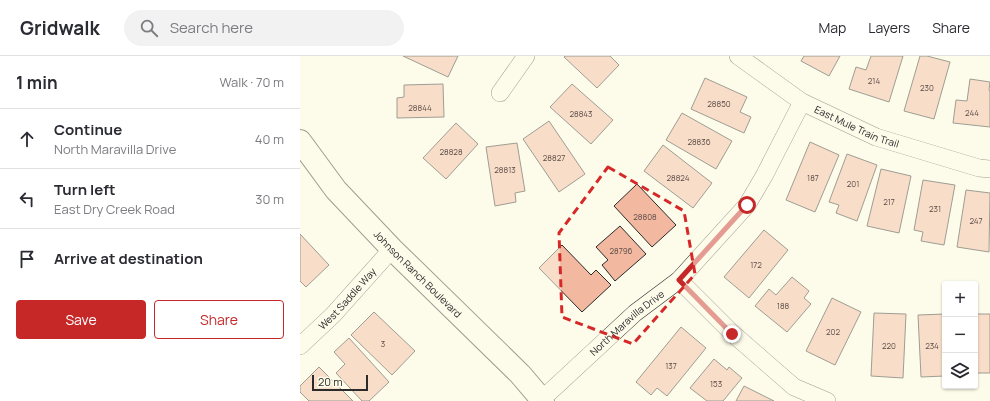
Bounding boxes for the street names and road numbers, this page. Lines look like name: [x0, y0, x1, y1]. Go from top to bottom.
street label: East Mule Train Trail: [812, 102, 901, 151]
street label: Johnson Ranch Boulevard: [371, 227, 465, 321]
street label: West Saddle Way: [315, 264, 380, 332]
street label: North Maravilla Drive: [587, 287, 667, 359]

